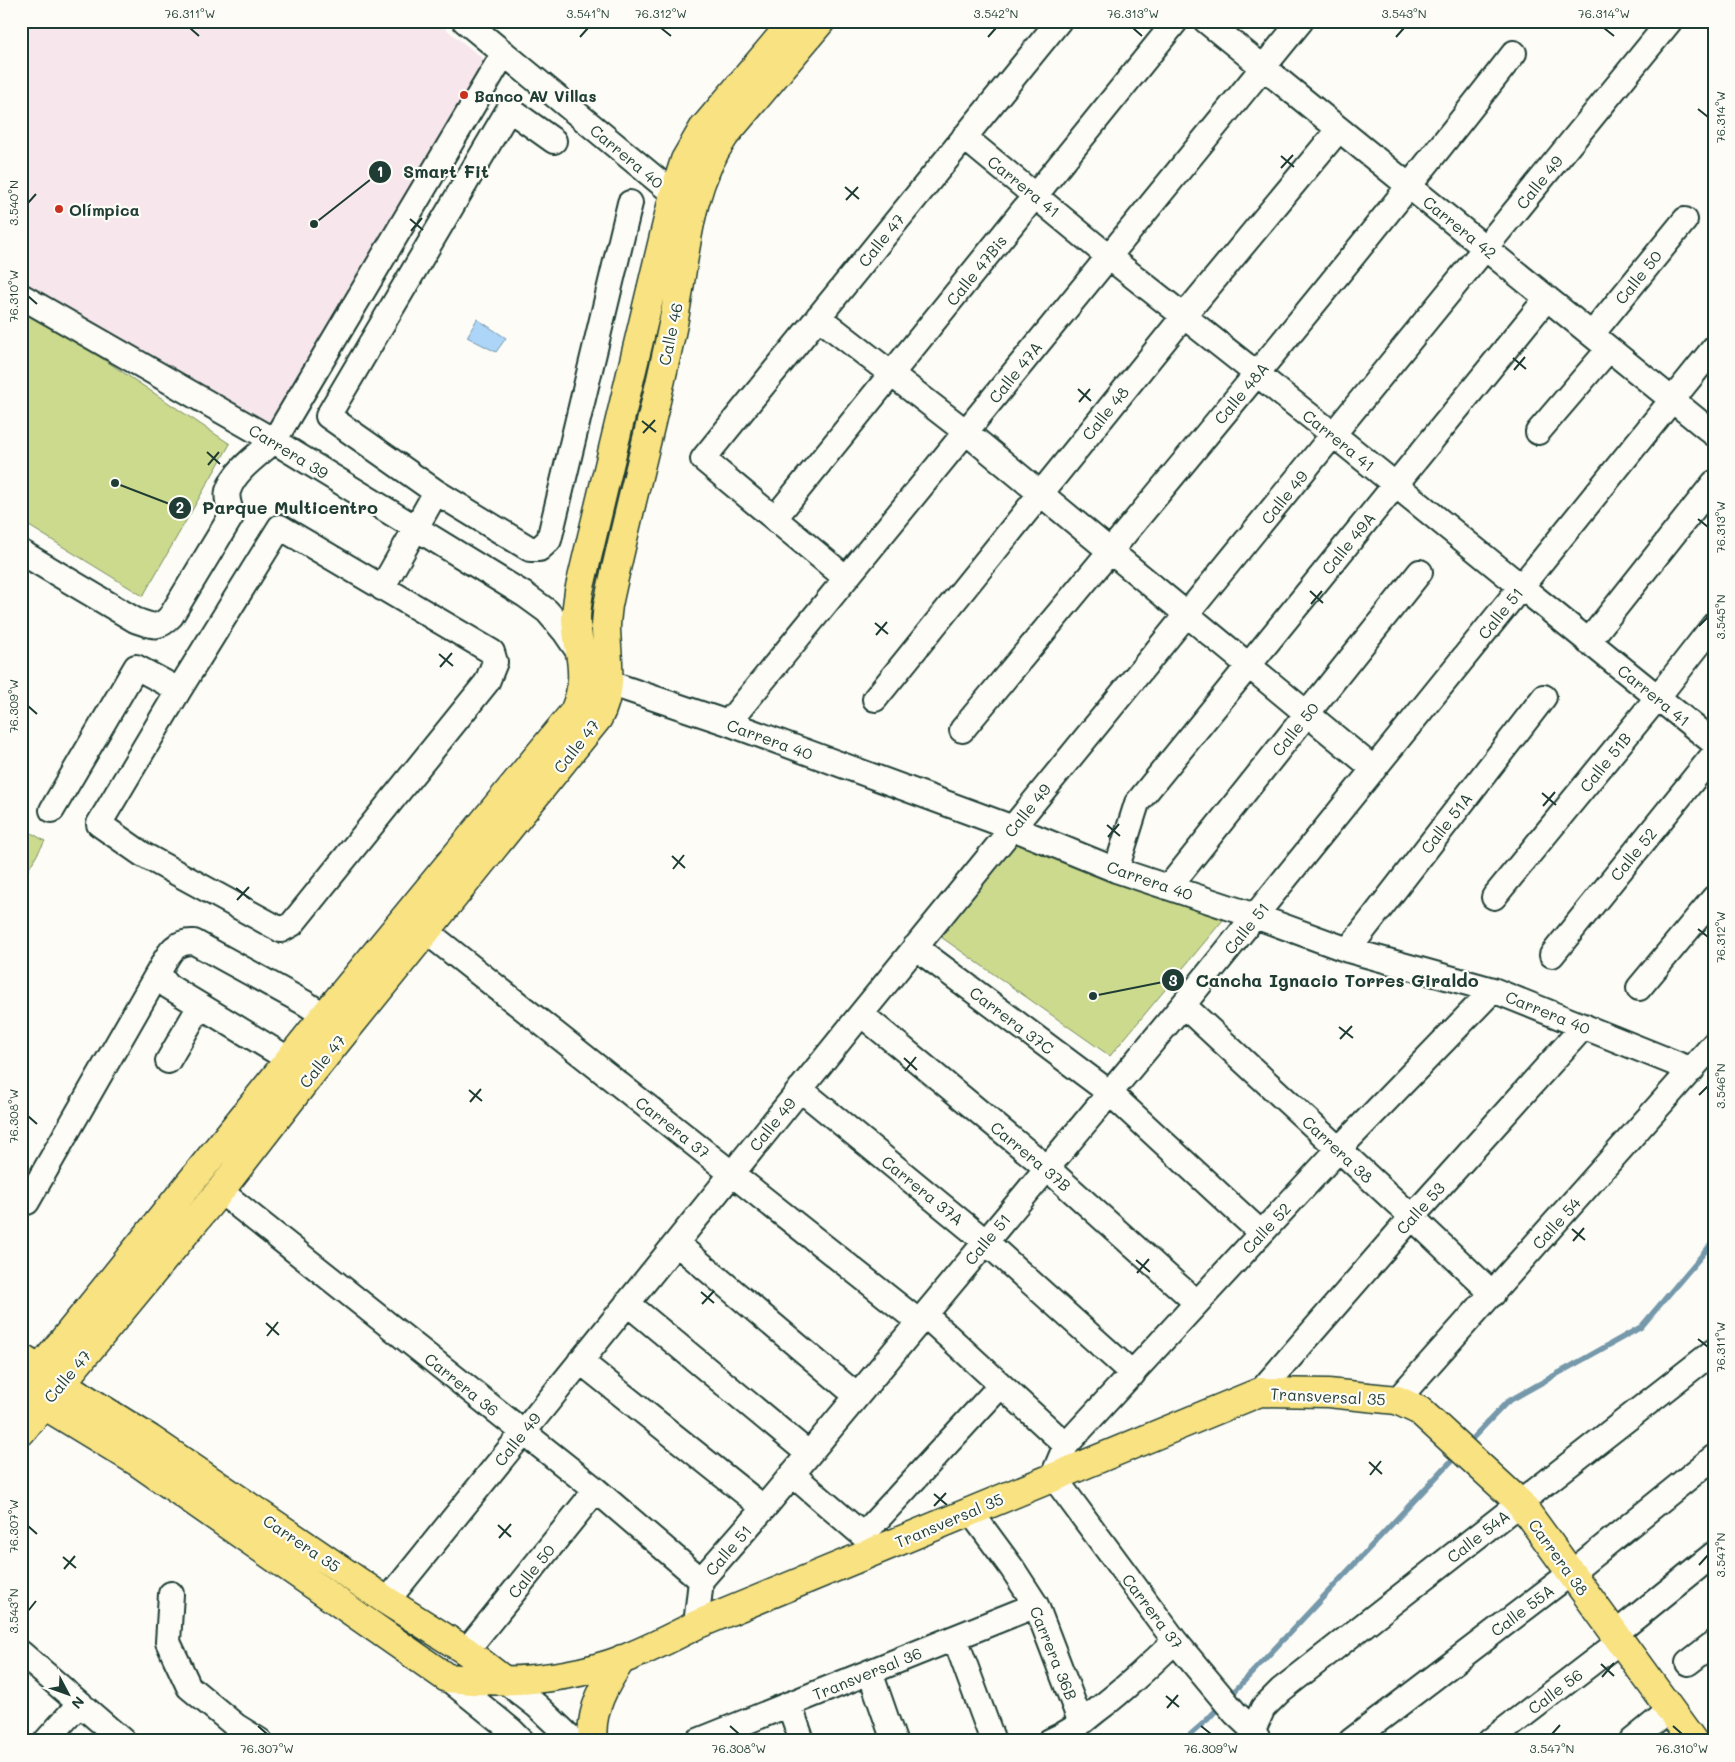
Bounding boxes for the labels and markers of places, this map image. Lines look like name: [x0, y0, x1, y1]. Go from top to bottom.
place label: Banco AV Villas: [474, 85, 596, 106]
marker: Banco AV Villas: [458, 89, 470, 101]
callout: Smart Fit: [368, 156, 499, 189]
place label: Olímpica: [69, 199, 140, 220]
marker: Olímpica: [53, 203, 65, 215]
callout: Parque Multicentro: [167, 491, 388, 524]
callout: Cancha Ignacio Torres Giraldo: [1160, 964, 1489, 997]

